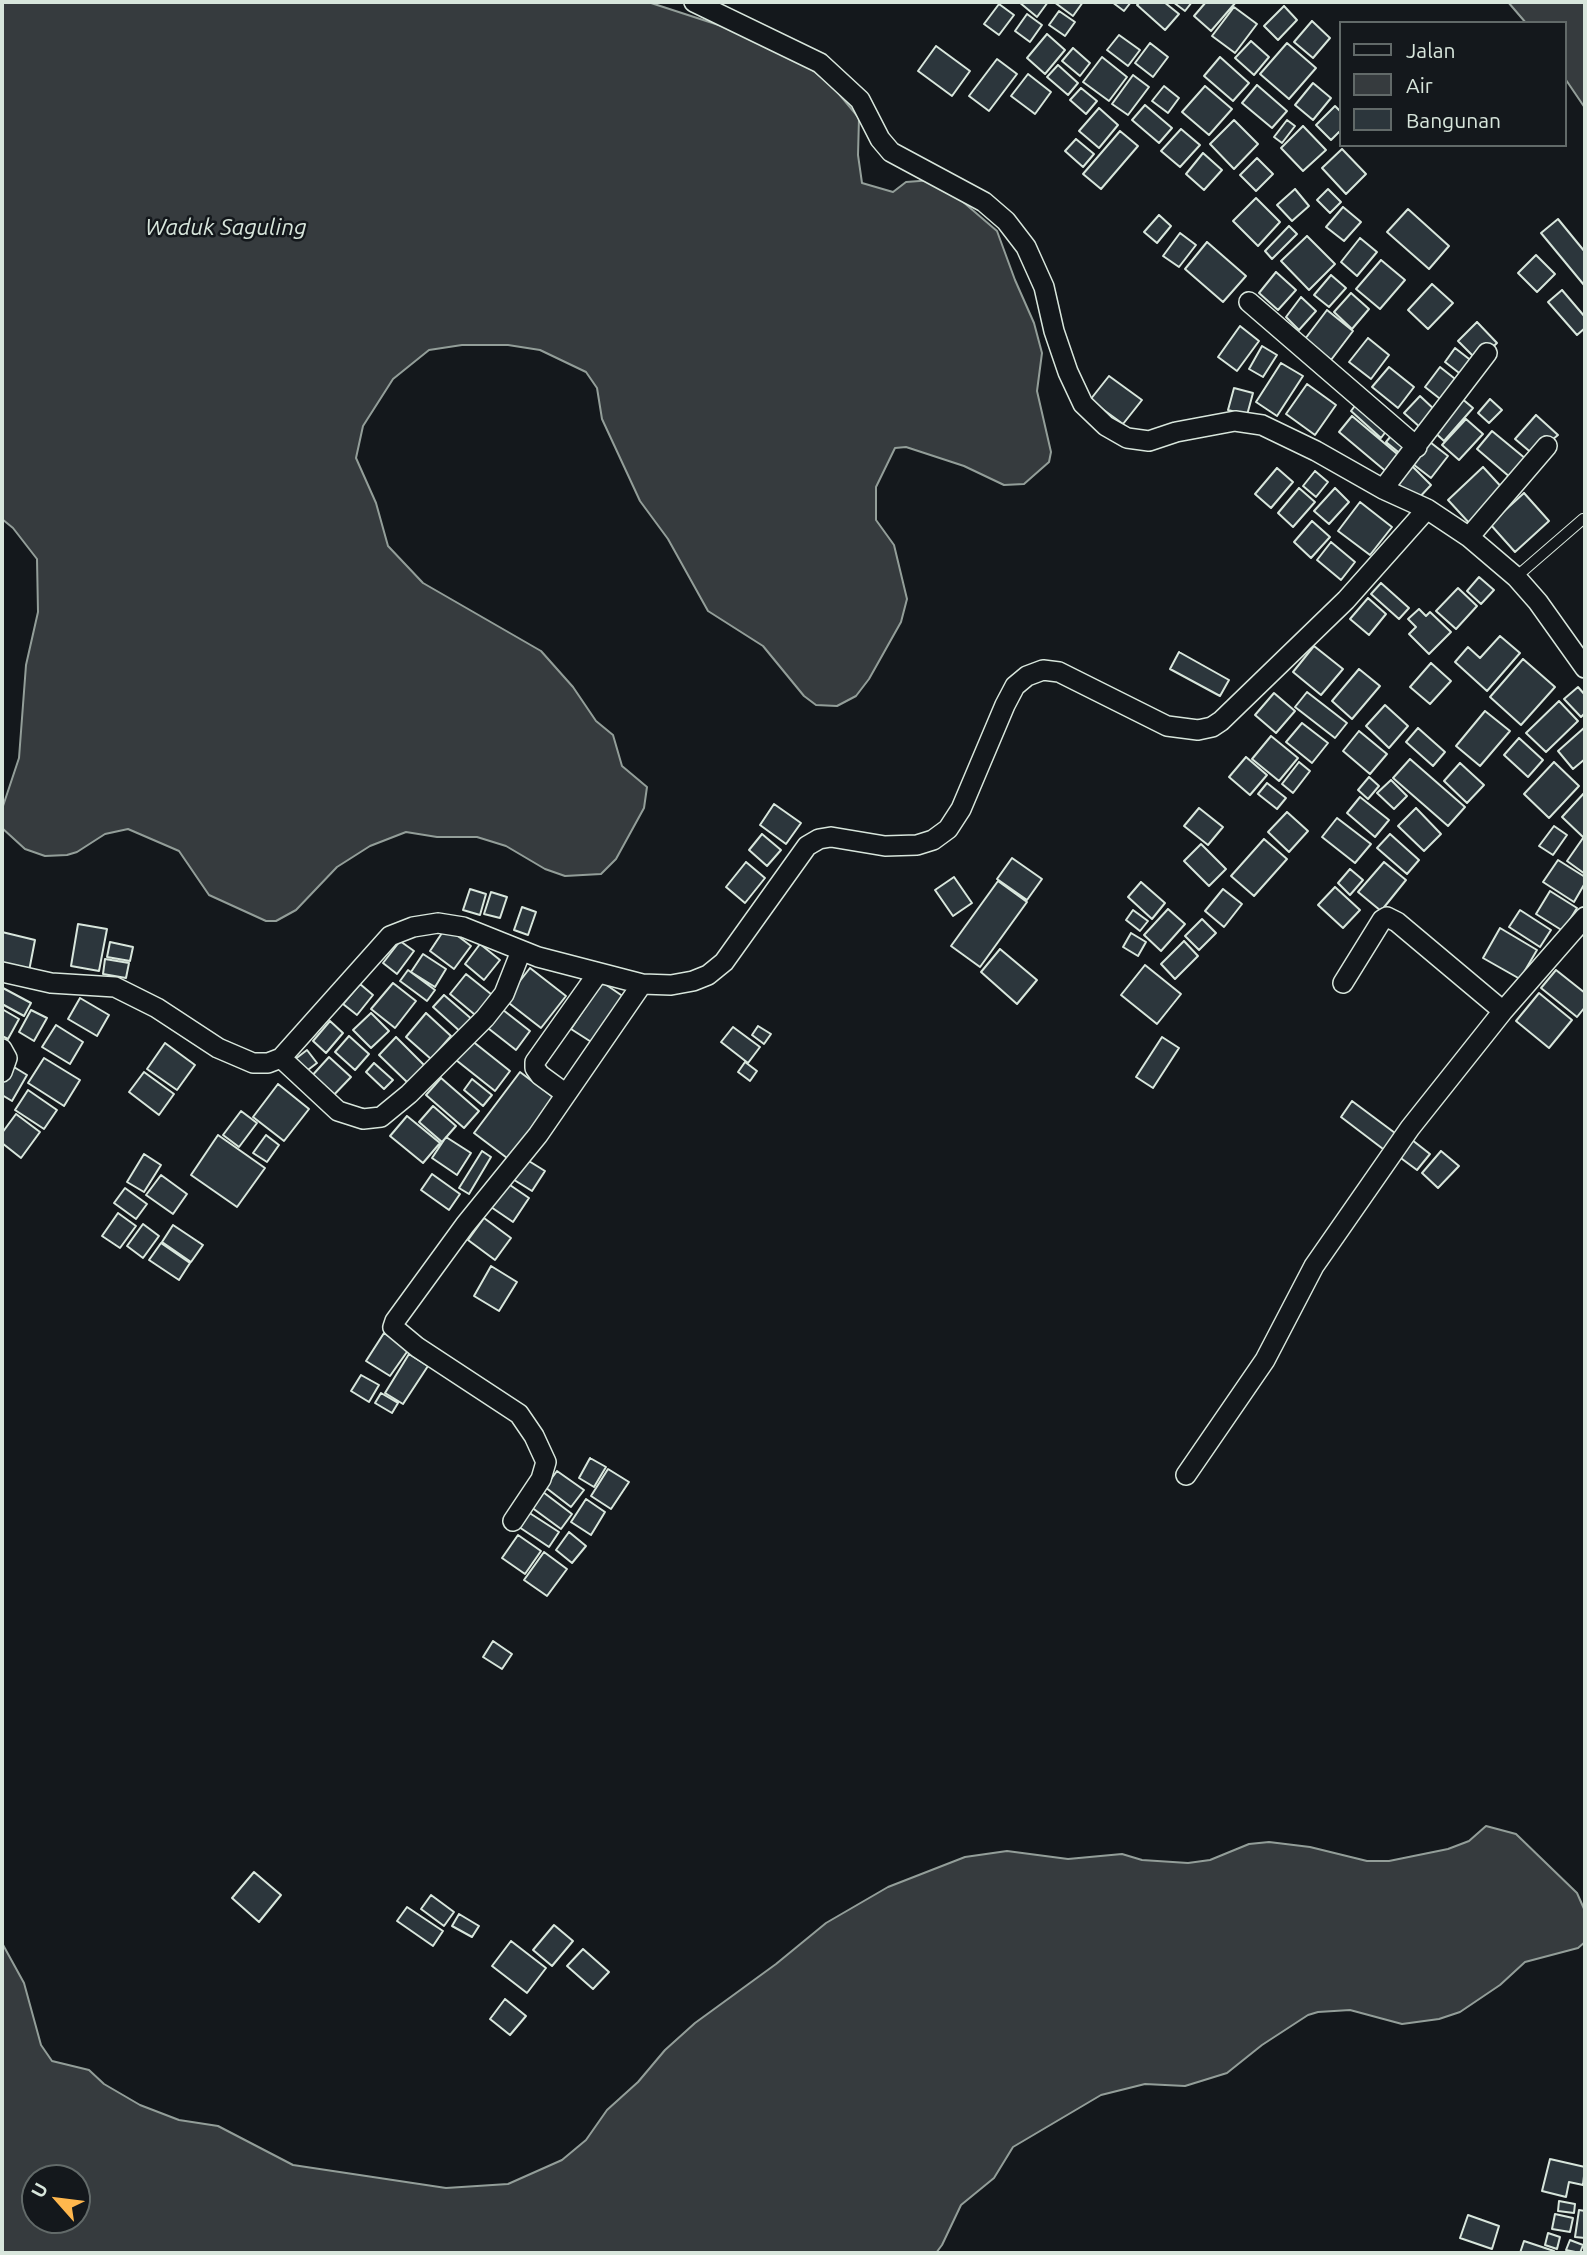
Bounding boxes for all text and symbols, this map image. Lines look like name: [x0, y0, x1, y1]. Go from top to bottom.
legend: [1338, 21, 1566, 147]
text: Jalan: [1406, 38, 1455, 62]
text: Air: [1406, 73, 1433, 97]
text: Bangunan: [1406, 108, 1501, 132]
water label: Waduk Saguling: [145, 213, 307, 241]
north arrow: [21, 2164, 91, 2234]
text: U: [26, 2179, 52, 2201]

